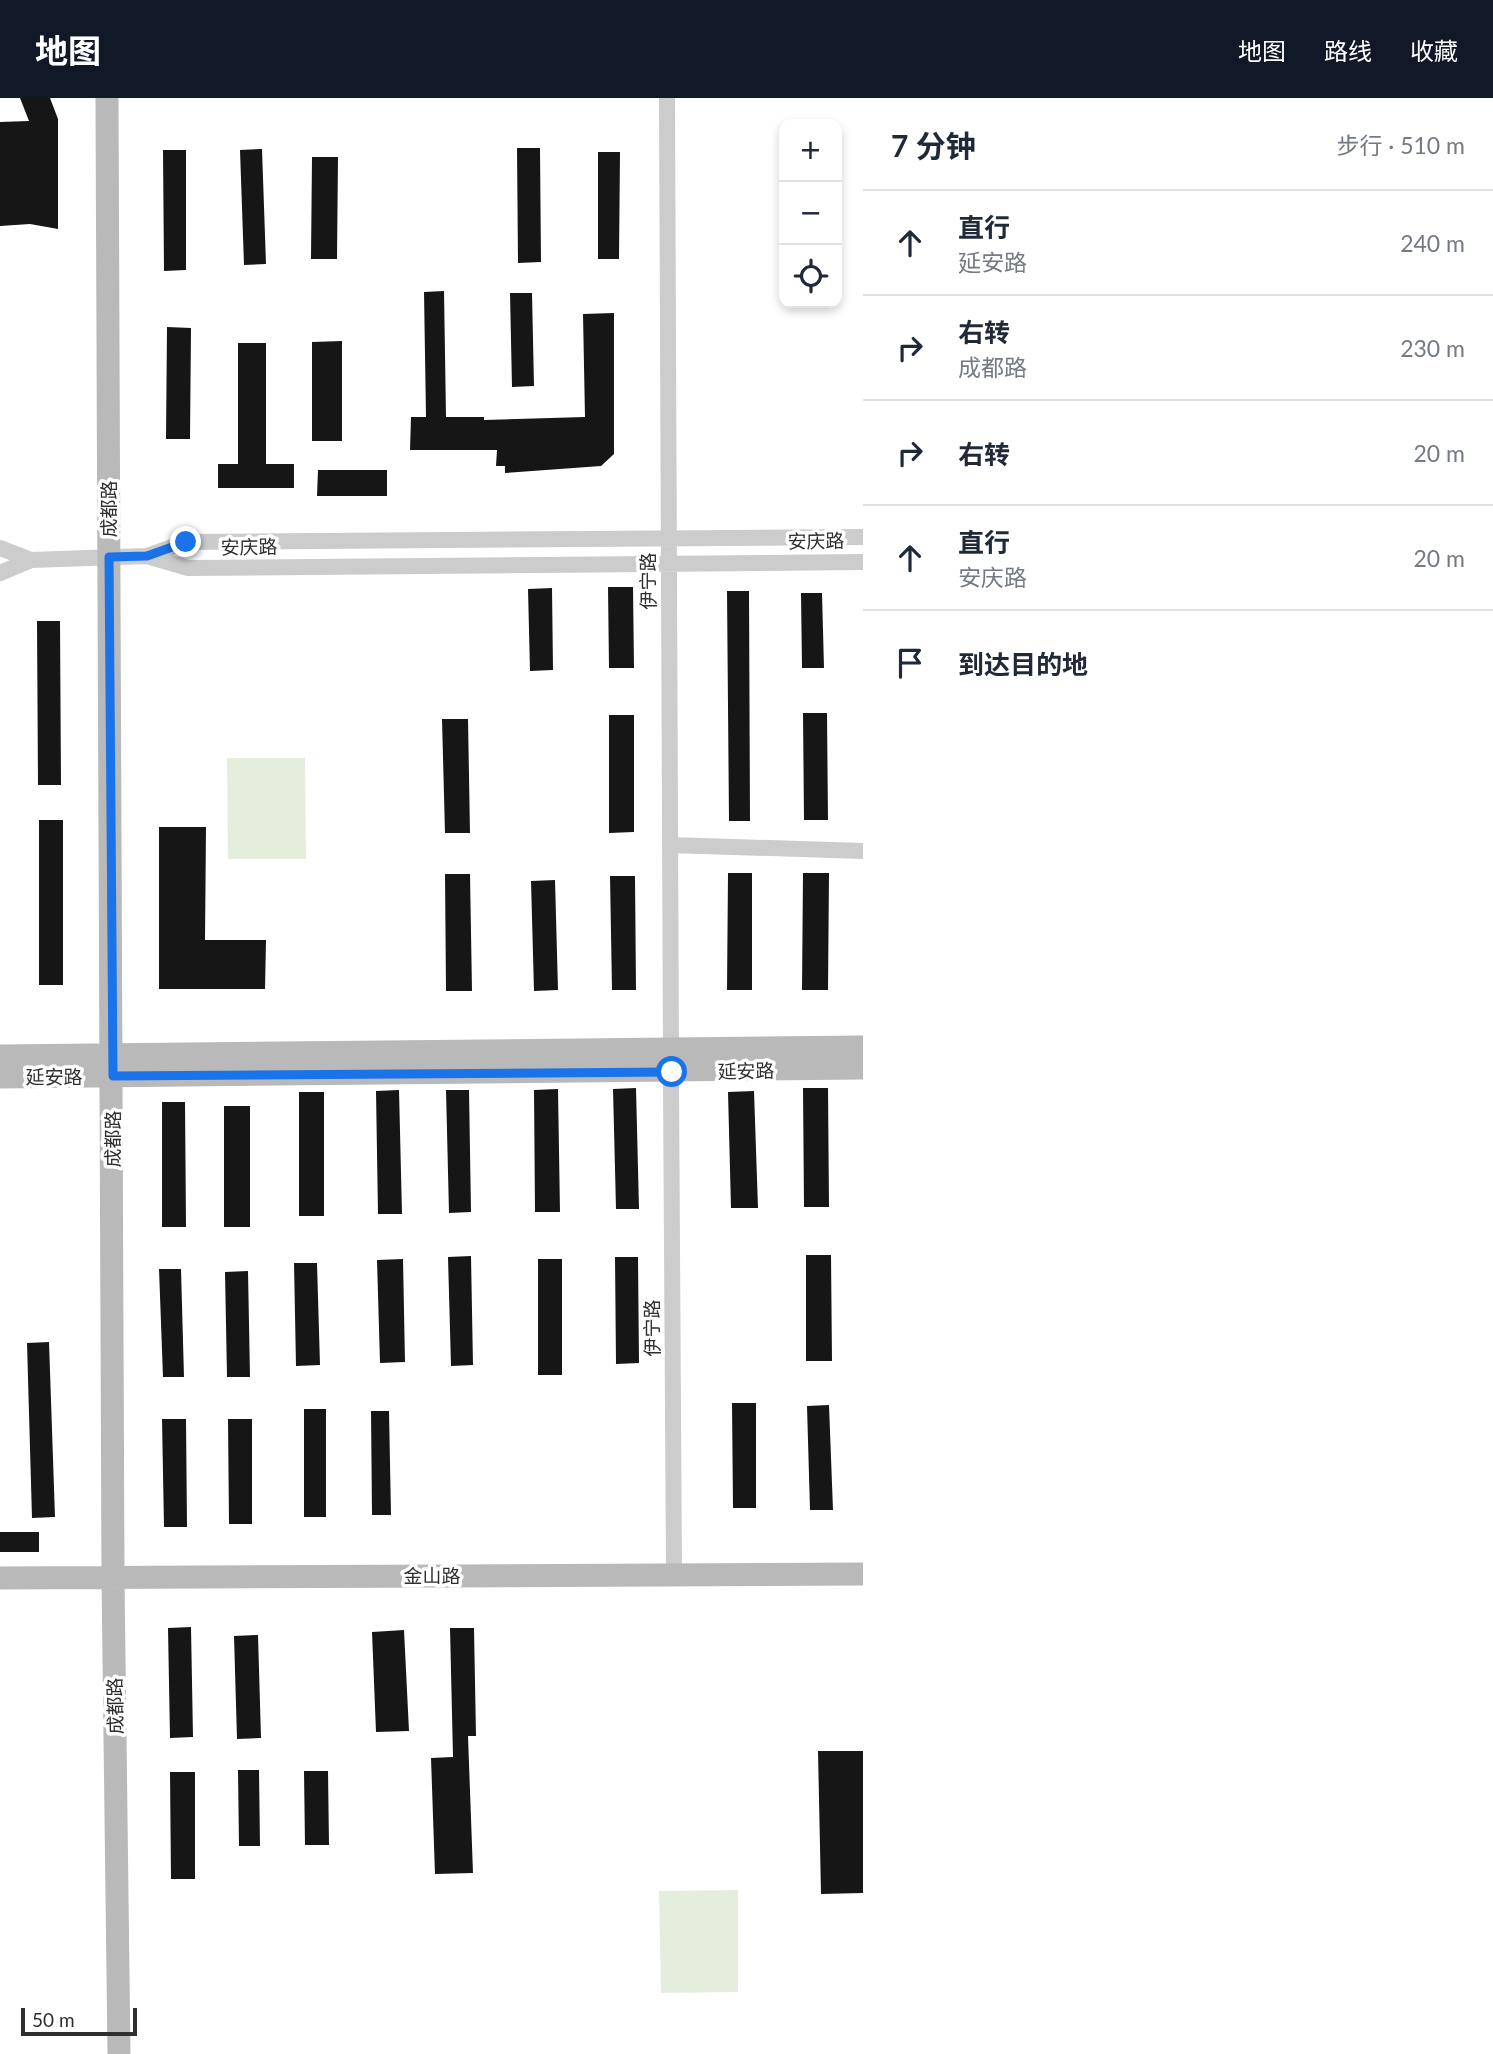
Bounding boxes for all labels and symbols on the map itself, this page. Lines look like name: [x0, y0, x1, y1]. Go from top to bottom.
street label: 成都路: [97, 480, 120, 538]
route end: [170, 526, 201, 557]
street label: 安庆路: [787, 529, 845, 552]
street label: 安庆路: [220, 535, 278, 558]
street label: 伊宁路: [636, 552, 659, 610]
route start: [656, 1056, 687, 1087]
street label: 延安路: [717, 1059, 775, 1082]
street label: 延安路: [25, 1065, 83, 1088]
street label: 成都路: [101, 1110, 124, 1168]
street label: 伊宁路: [640, 1299, 663, 1357]
street label: 金山路: [403, 1564, 461, 1587]
street label: 成都路: [103, 1677, 126, 1735]
scale bar: [21, 2005, 136, 2037]

